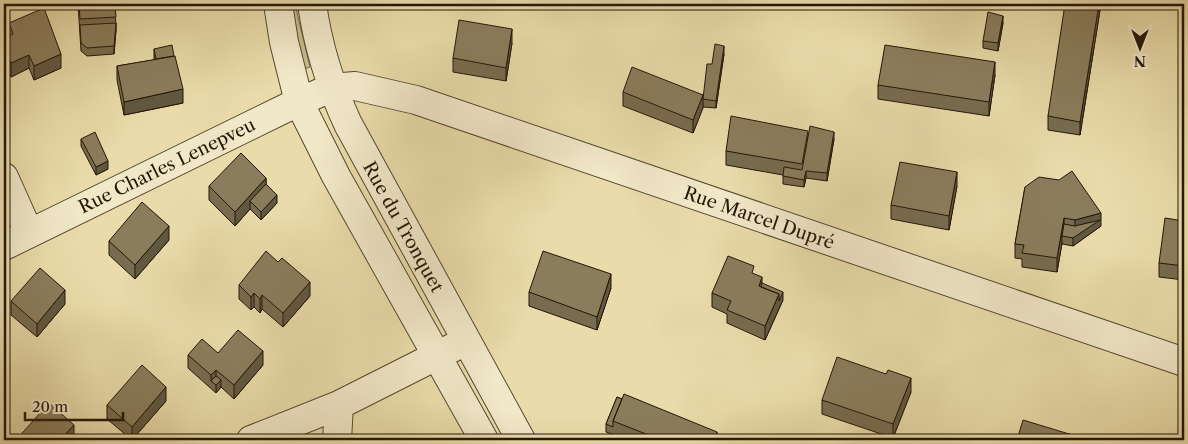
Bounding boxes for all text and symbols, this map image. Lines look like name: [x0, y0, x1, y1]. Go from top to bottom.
north arrow: [1116, 22, 1166, 72]
text: N: [1134, 52, 1146, 70]
street label: Rue Charles Lenepveu: [75, 114, 259, 218]
street label: Rue du Tronquet: [358, 158, 448, 297]
street label: Rue Marcel Dupré: [681, 182, 837, 254]
scale bar: [25, 389, 122, 421]
text: 20 m: [32, 397, 68, 416]

